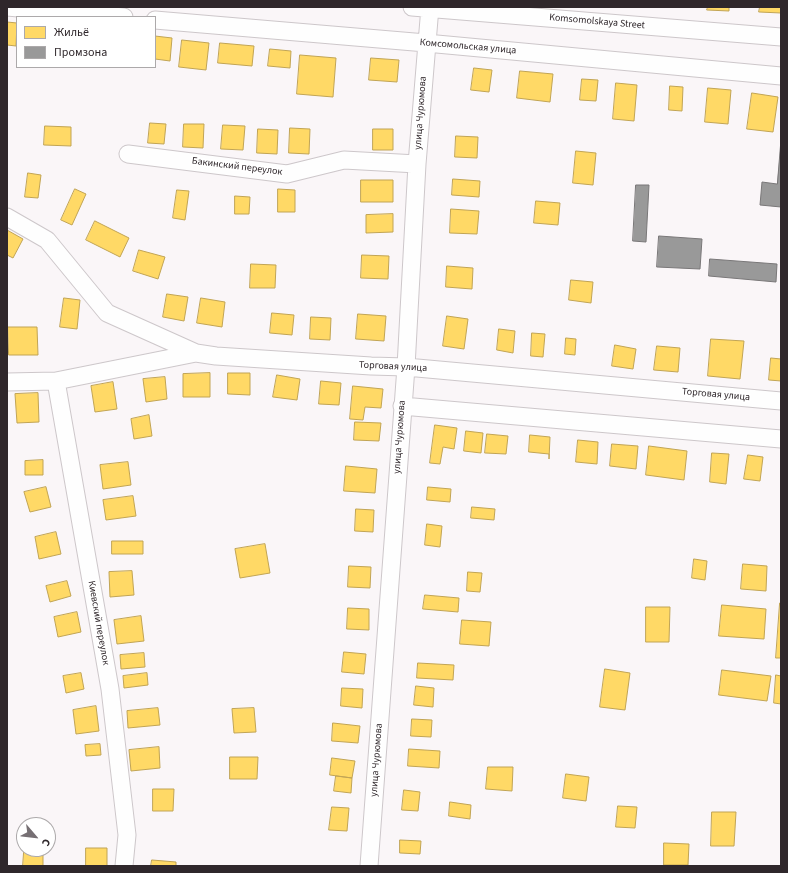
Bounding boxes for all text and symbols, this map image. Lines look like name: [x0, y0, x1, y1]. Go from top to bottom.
street label: Komsomolskaya Street: [549, 12, 645, 32]
legend: [16, 16, 156, 68]
text: Жильё: [54, 24, 89, 41]
street label: Комсомольская улица: [419, 37, 517, 57]
text: Промзона: [54, 44, 107, 61]
street label: улица Чурюмова: [412, 76, 430, 150]
street label: Бакинский переулок: [191, 155, 283, 179]
street label: Торговая улица: [359, 359, 427, 375]
street label: Торговая улица: [681, 386, 751, 404]
street label: улица Чурюмова: [391, 400, 409, 474]
street label: Киевский переулок: [85, 580, 111, 666]
street label: улица Чурюмова: [368, 723, 386, 797]
north arrow: [16, 817, 56, 857]
text: С: [38, 836, 54, 849]

